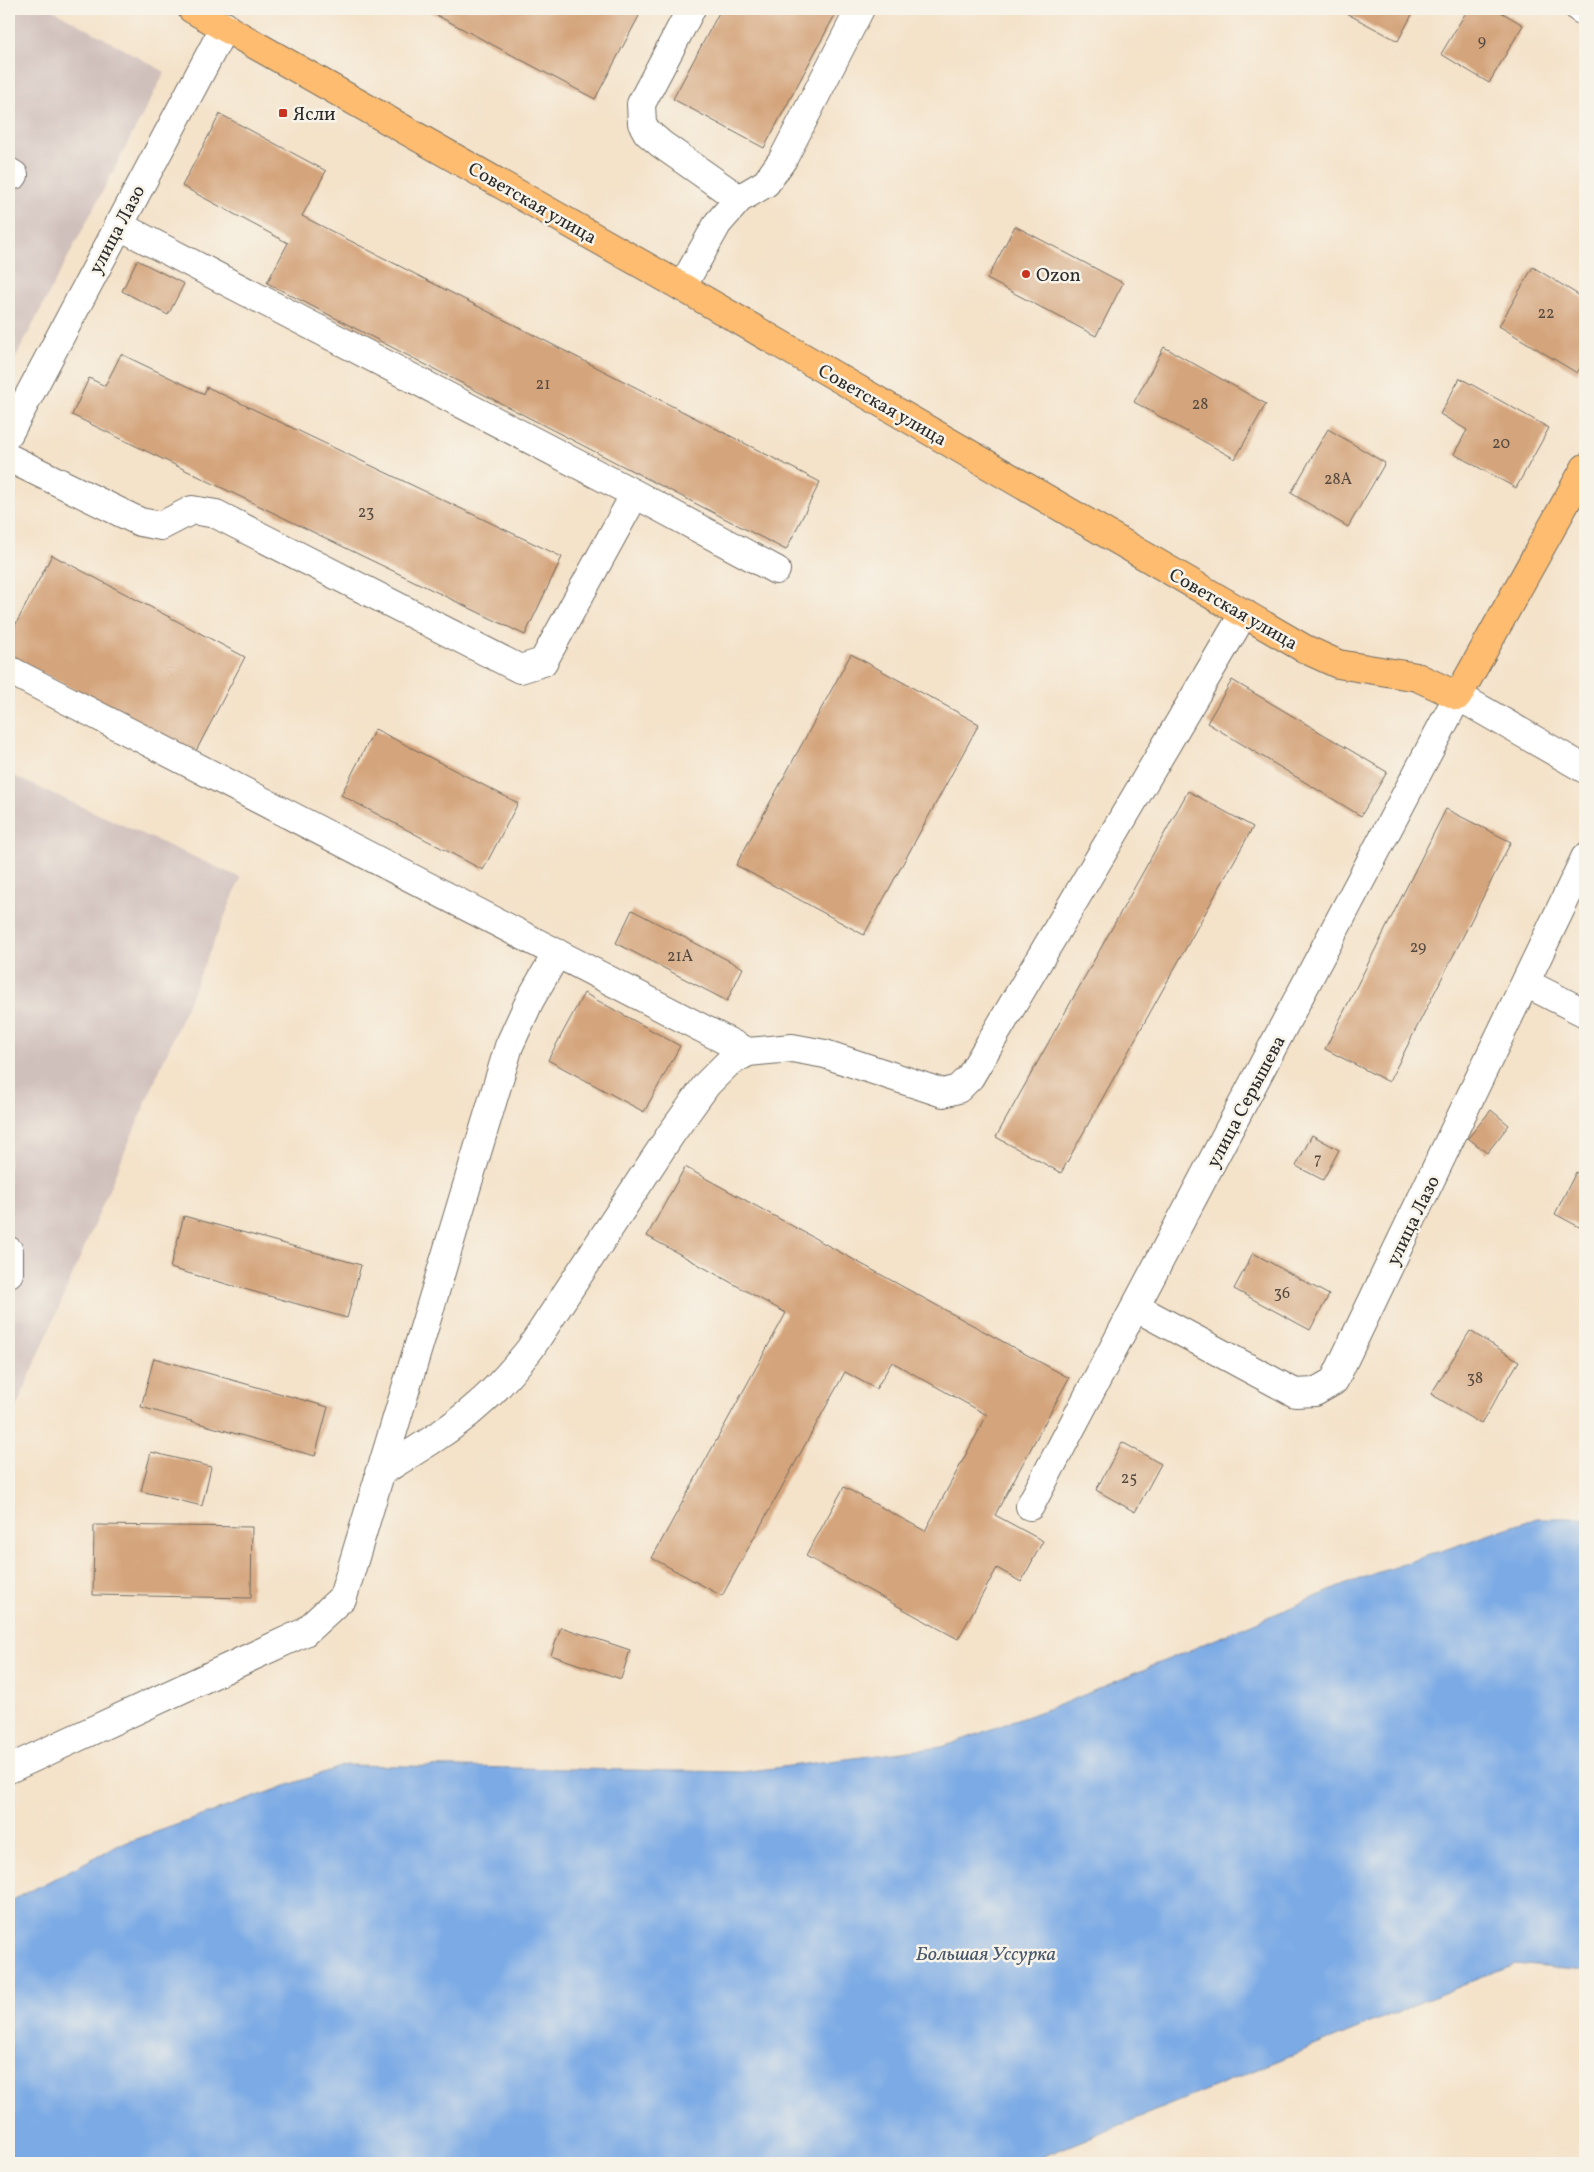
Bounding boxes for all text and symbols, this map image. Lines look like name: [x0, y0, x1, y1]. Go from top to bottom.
house number: 9: [1478, 31, 1486, 53]
place label: Ясли: [293, 102, 336, 128]
marker: Ясли: [277, 107, 289, 119]
street label: Советская улица: [463, 156, 601, 251]
street label: улица Лазо: [83, 181, 152, 279]
place label: Ozon: [1036, 263, 1081, 289]
marker: Ozon: [1020, 268, 1032, 280]
house number: 22: [1537, 303, 1555, 325]
street label: Советская улица: [813, 358, 951, 453]
house number: 21: [536, 374, 550, 396]
house number: 28: [1192, 394, 1208, 416]
house number: 20: [1492, 433, 1510, 455]
house number: 28А: [1324, 469, 1352, 491]
house number: 23: [358, 502, 374, 524]
street label: Советская улица: [1164, 562, 1302, 657]
house number: 29: [1410, 937, 1426, 959]
house number: 21А: [667, 946, 693, 968]
street label: улица Серышева: [1201, 1031, 1293, 1173]
house number: 7: [1314, 1149, 1322, 1171]
street label: улица Лазо: [1381, 1171, 1447, 1270]
house number: 36: [1274, 1283, 1290, 1305]
house number: 38: [1467, 1368, 1483, 1390]
house number: 25: [1121, 1468, 1137, 1490]
water label: Большая Уссурка: [916, 1941, 1056, 1969]

